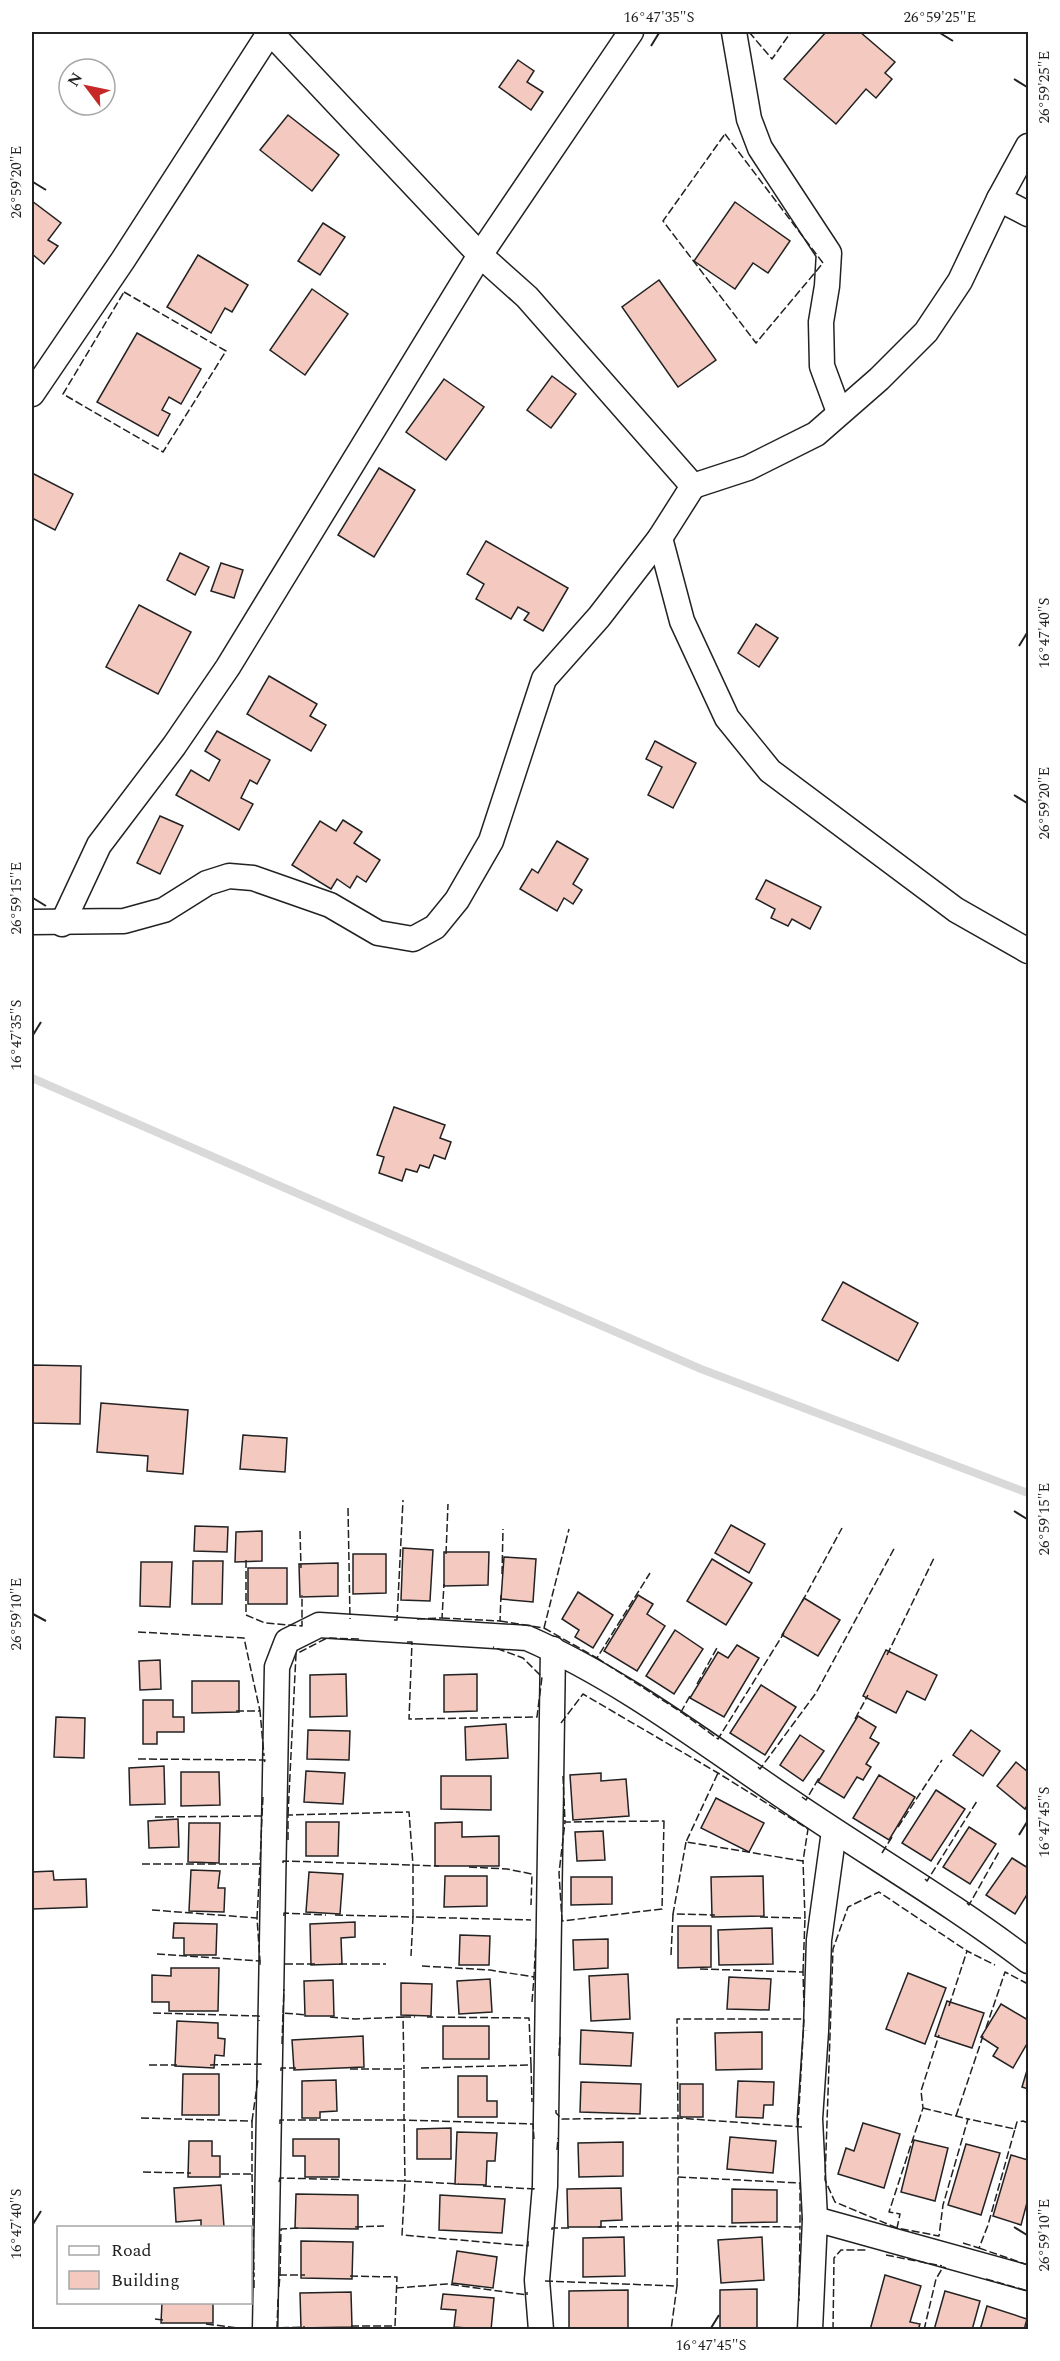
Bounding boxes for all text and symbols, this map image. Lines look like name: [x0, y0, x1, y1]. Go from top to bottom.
text: 16°47'35"S: [624, 6, 695, 29]
text: 26°59'25"E: [904, 6, 976, 29]
text: 26°59'25"E: [1033, 51, 1056, 123]
north arrow: [57, 57, 117, 117]
text: N: [61, 68, 89, 91]
text: 26°59'20"E: [5, 146, 28, 218]
text: 16°47'40"S: [1033, 597, 1056, 668]
text: 26°59'20"E: [1033, 767, 1056, 839]
text: 26°59'15"E: [5, 862, 28, 934]
text: 16°47'35"S: [5, 999, 28, 1070]
text: 26°59'15"E: [1033, 1483, 1056, 1555]
text: 26°59'10"E: [5, 1578, 28, 1650]
text: 16°47'45"S: [1033, 1786, 1056, 1857]
text: 16°47'40"S: [5, 2188, 28, 2259]
text: 26°59'10"E: [1033, 2199, 1056, 2271]
legend: [57, 2226, 252, 2304]
text: Road: [111, 2237, 152, 2264]
text: Building: [111, 2267, 180, 2294]
text: 16°47'45"S: [676, 2334, 747, 2357]

